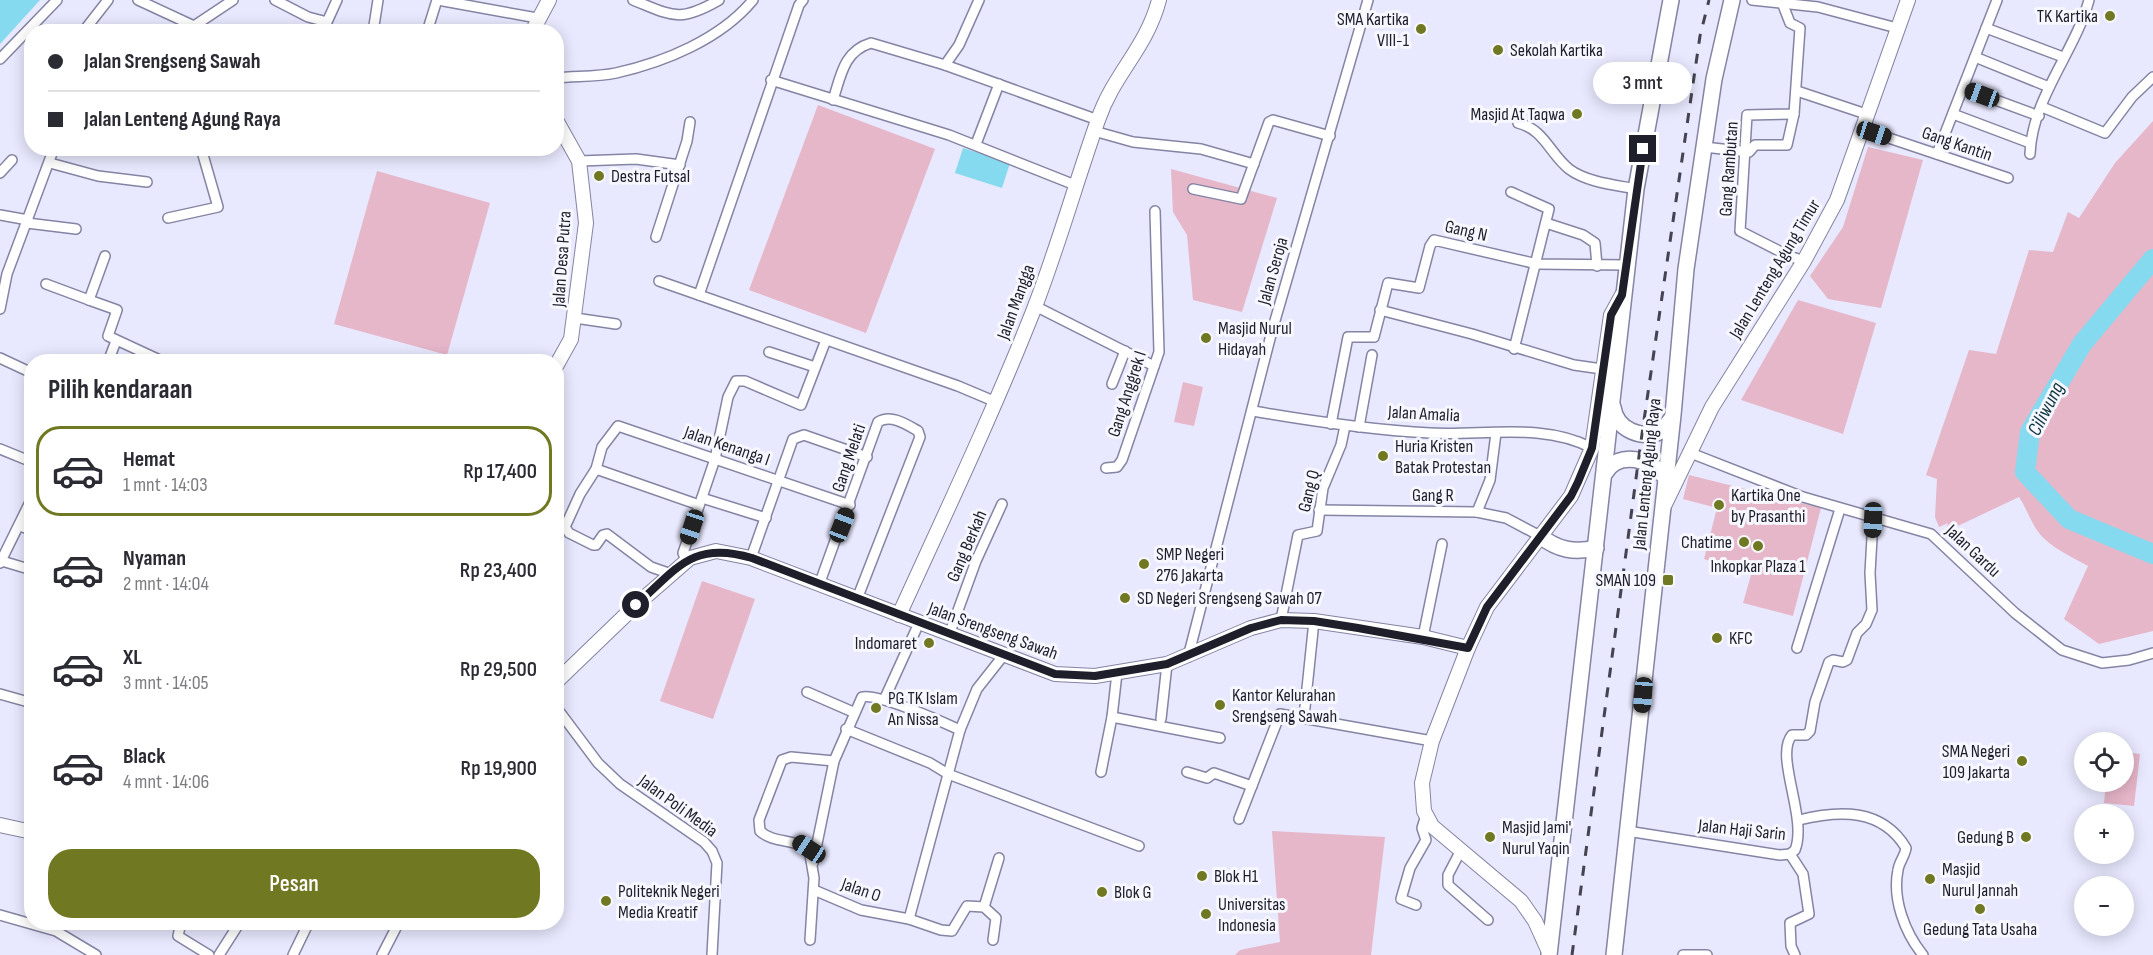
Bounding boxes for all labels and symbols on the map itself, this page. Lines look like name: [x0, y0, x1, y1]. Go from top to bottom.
place label: TK Kartika: [2037, 6, 2098, 27]
place label: SMA Kartika VIII-1: [1337, 9, 1410, 51]
marker: TK Kartika: [2103, 9, 2117, 23]
marker: SMA Kartika VIII-1: [1414, 22, 1428, 36]
place label: Sekolah Kartika: [1510, 40, 1603, 61]
marker: Sekolah Kartika: [1491, 43, 1505, 57]
callout: 3 mnt: [1594, 62, 1692, 104]
car: [1962, 80, 2002, 110]
place label: Masjid At Taqwa: [1471, 104, 1565, 125]
marker: Masjid At Taqwa: [1570, 107, 1584, 121]
car: [1854, 119, 1894, 147]
street label: Gang Rambutan: [1715, 121, 1743, 217]
street label: Gang Kantin: [1919, 122, 1995, 166]
route end: [1629, 135, 1656, 162]
place label: Destra Futsal: [611, 166, 690, 187]
marker: Destra Futsal: [592, 169, 606, 183]
street label: Jalan Lenteng Agung Timur: [1725, 196, 1825, 343]
street label: Jalan Desa Putra: [548, 210, 576, 309]
street label: Gang N: [1443, 216, 1489, 246]
street label: Jalan Seroja: [1253, 235, 1293, 308]
street label: Jalan Mangga: [992, 262, 1039, 343]
place label: Masjid Nurul Hidayah: [1218, 318, 1292, 360]
marker: Masjid Nurul Hidayah: [1199, 331, 1213, 345]
street label: Gang Anggrek I: [1103, 348, 1151, 440]
water label: Ciliwung: [2022, 378, 2070, 440]
street label: Jalan Lenteng Agung Raya: [1628, 397, 1665, 552]
street label: Jalan Amalia: [1387, 402, 1461, 426]
street label: Jalan Kenanga I: [680, 421, 773, 470]
street label: Gang Melati: [828, 421, 870, 495]
place label: Huria Kristen Batak Protestan: [1395, 436, 1491, 478]
marker: Huria Kristen Batak Protestan: [1376, 449, 1390, 463]
street label: Gang Q: [1294, 468, 1324, 514]
street label: Gang R: [1412, 485, 1454, 506]
place label: Kartika One by Prasanthi: [1731, 485, 1805, 527]
marker: Kartika One by Prasanthi: [1712, 498, 1726, 512]
car: [1863, 502, 1883, 538]
car: [827, 505, 857, 545]
car: [678, 507, 706, 547]
street label: Gang Berkah: [943, 507, 991, 585]
street label: Jalan Gardu: [1941, 520, 2005, 582]
place label: Chatime: [1681, 532, 1732, 553]
marker: Chatime: [1737, 535, 1751, 549]
marker: Inkopkar Plaza 1: [1751, 539, 1765, 553]
place label: SMP Negeri 276 Jakarta: [1156, 544, 1224, 586]
place label: Inkopkar Plaza 1: [1710, 556, 1806, 577]
marker: SMP Negeri 276 Jakarta: [1137, 557, 1151, 571]
place label: SMAN 109: [1596, 570, 1656, 591]
marker: SMAN 109: [1661, 573, 1675, 587]
place label: SD Negeri Srengseng Sawah 07: [1137, 588, 1323, 609]
route start: [622, 591, 649, 618]
marker: SD Negeri Srengseng Sawah 07: [1118, 591, 1132, 605]
street label: Jalan Srengseng Sawah: [924, 597, 1061, 664]
place label: KFC: [1729, 628, 1753, 649]
marker: KFC: [1710, 631, 1724, 645]
place label: Indomaret: [855, 633, 918, 654]
marker: Indomaret: [922, 636, 936, 650]
car: [1632, 676, 1654, 714]
place label: Kantor Kelurahan Srengseng Sawah: [1232, 685, 1337, 727]
place label: PG TK Islam An Nissa: [887, 688, 958, 730]
marker: Kantor Kelurahan Srengseng Sawah: [1213, 698, 1227, 712]
marker: PG TK Islam An Nissa: [869, 701, 883, 715]
place label: SMA Negeri 109 Jakarta: [1942, 741, 2010, 783]
marker: SMA Negeri 109 Jakarta: [2015, 754, 2029, 768]
street label: Jalan Poli Media: [634, 770, 722, 842]
street label: Jalan Haji Sarin: [1696, 815, 1787, 845]
place label: Masjid Jami' Nurul Yaqin: [1502, 817, 1572, 859]
place label: Gedung B: [1957, 827, 2014, 848]
marker: Masjid Jami' Nurul Yaqin: [1483, 830, 1497, 844]
marker: Gedung B: [2019, 830, 2033, 844]
car: [789, 832, 829, 866]
place label: Masjid Nurul Jannah: [1942, 859, 2018, 901]
place label: Blok H1: [1214, 866, 1259, 887]
marker: Blok H1: [1195, 869, 1209, 883]
marker: Masjid Nurul Jannah: [1923, 872, 1937, 886]
street label: Jalan O: [838, 873, 883, 906]
place label: Politeknik Negeri Media Kreatif: [618, 881, 720, 923]
place label: Blok G: [1114, 882, 1152, 903]
marker: Blok G: [1095, 885, 1109, 899]
marker: Politeknik Negeri Media Kreatif: [599, 894, 613, 908]
place label: Universitas Indonesia: [1218, 894, 1286, 936]
marker: Gedung Tata Usaha: [1973, 902, 1987, 916]
marker: Universitas Indonesia: [1199, 907, 1213, 921]
place label: Gedung Tata Usaha: [1923, 919, 2037, 940]

